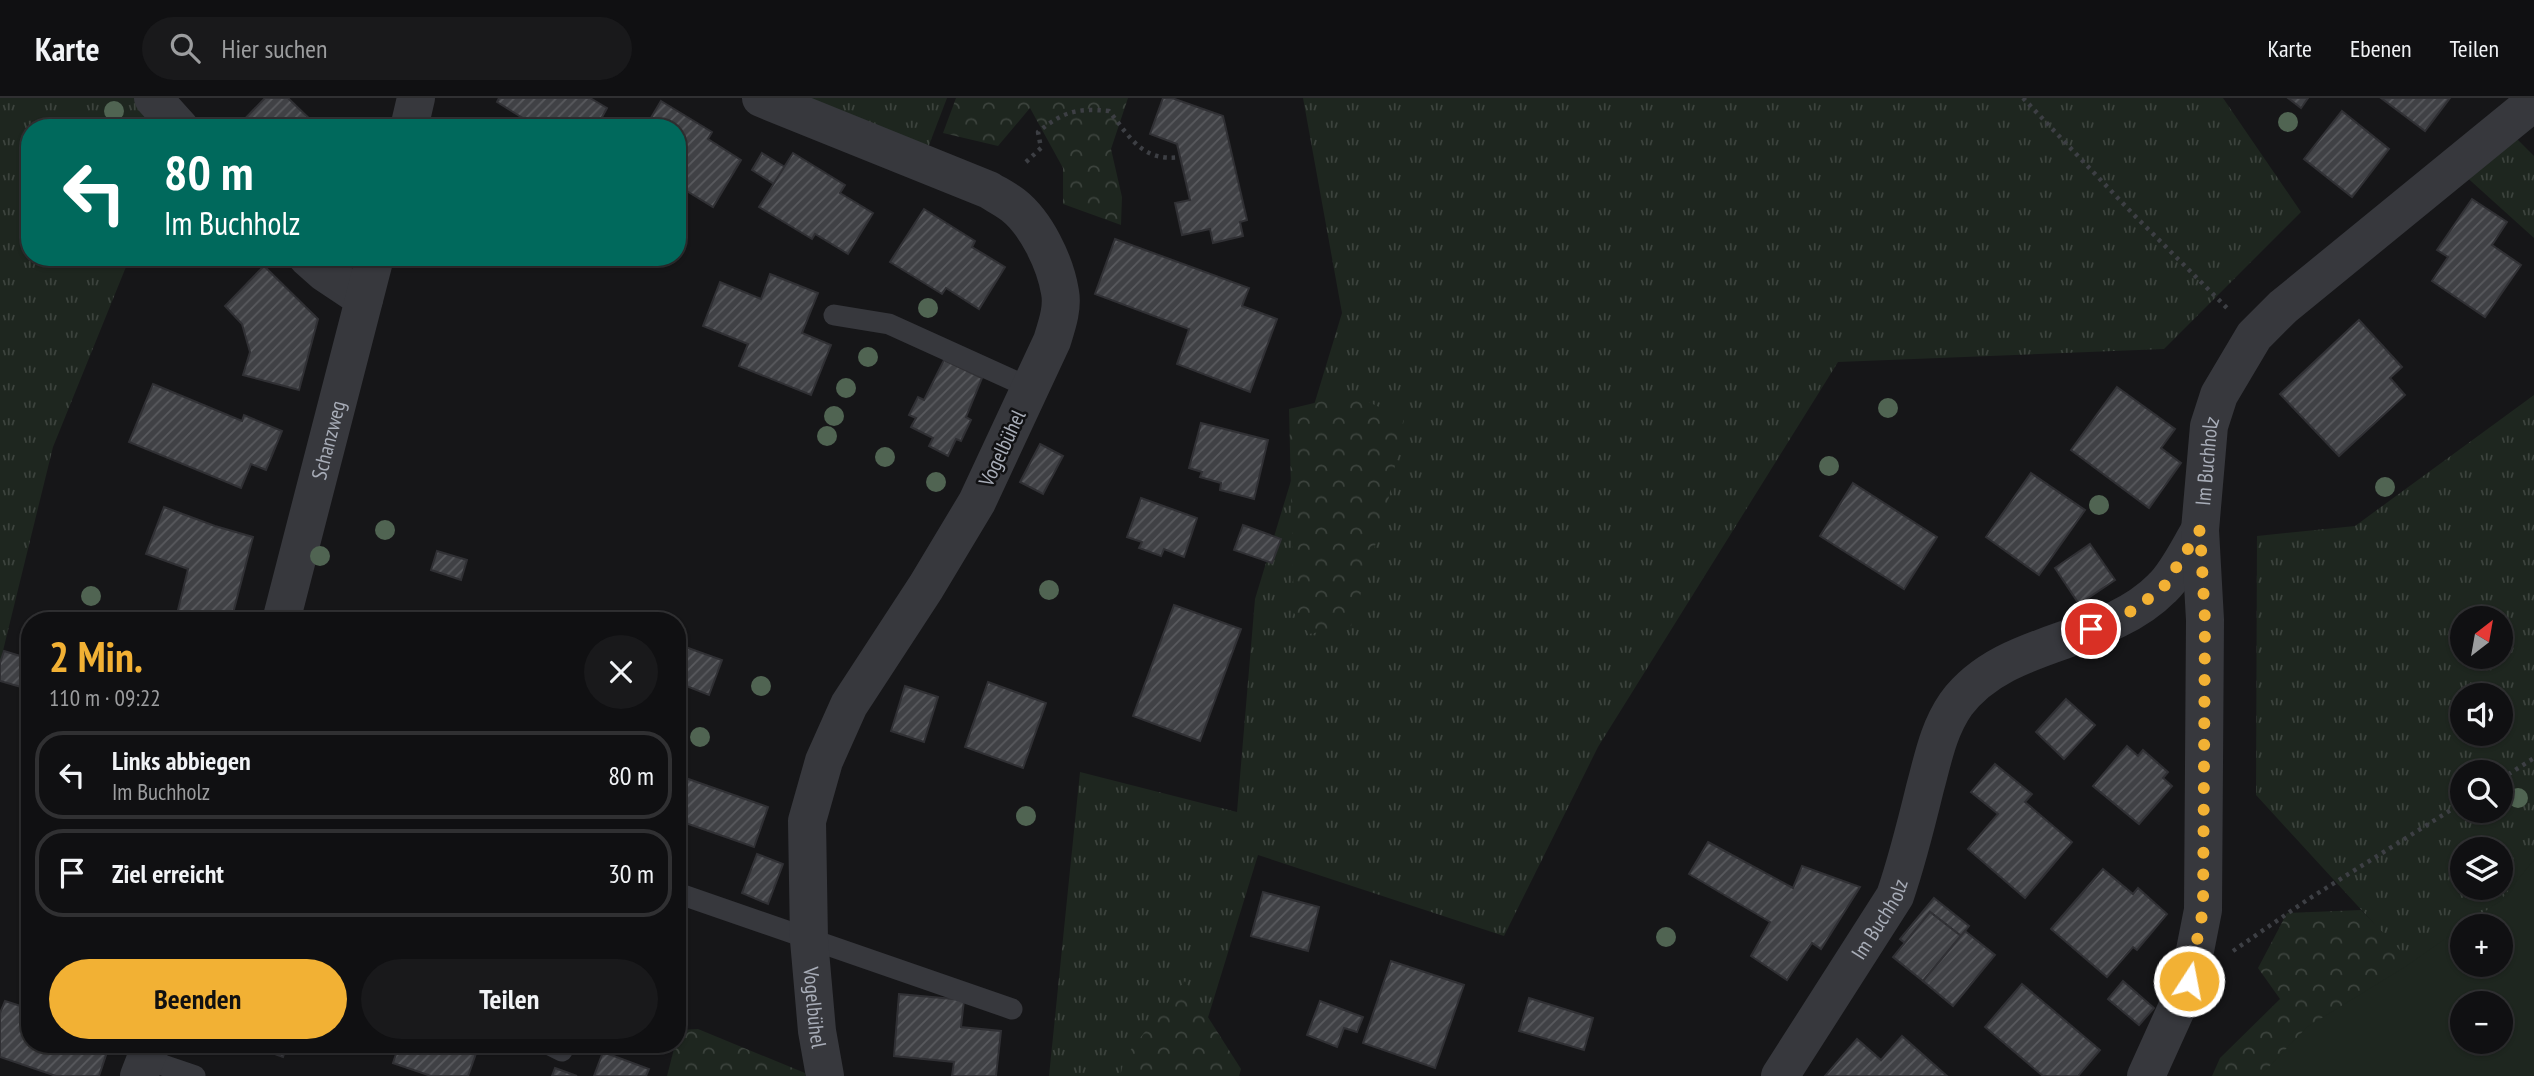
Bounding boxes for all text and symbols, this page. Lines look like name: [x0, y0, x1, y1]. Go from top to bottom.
search box: [142, 17, 632, 80]
text: Karte: [35, 27, 100, 70]
icon: search: [166, 29, 204, 67]
text: Hier suchen: [222, 32, 327, 65]
text: Karte: [2268, 33, 2312, 64]
text: Ebenen: [2350, 33, 2412, 64]
text: Teilen: [2450, 33, 2499, 64]
text: 80 m: [164, 140, 253, 204]
icon: left: [49, 147, 140, 238]
text: Im Buchholz: [164, 202, 300, 244]
street label: Schanzweg: [305, 397, 351, 482]
street label: Vogelbühel: [972, 405, 1031, 492]
street label: Im Buchholz: [2189, 413, 2225, 507]
pin: [2061, 599, 2121, 659]
north arrow: [2450, 606, 2513, 668]
map controls: [2450, 606, 2513, 1054]
icon: arrive: [2072, 610, 2110, 648]
text: 2 Min.: [49, 629, 143, 684]
button: close: [584, 635, 658, 709]
text: 110 m · 09:22: [49, 683, 161, 712]
button: sound: [2450, 683, 2513, 746]
text: Links abbiegen: [112, 744, 251, 777]
icon: left: [53, 756, 91, 794]
text: 80 m: [608, 759, 654, 792]
button: search: [2450, 760, 2513, 823]
text: Im Buchholz: [112, 777, 210, 806]
button: layers: [2450, 837, 2513, 900]
icon: arrive: [53, 854, 91, 892]
text: Ziel erreicht: [112, 857, 224, 890]
text: 30 m: [608, 857, 654, 890]
street label: Im Buchholz: [1845, 876, 1913, 964]
button: +: [2450, 914, 2513, 977]
position arrow: [2152, 944, 2226, 1018]
button: Beenden: [49, 959, 347, 1039]
button: Teilen: [361, 959, 658, 1039]
street label: Vogelbühel: [798, 965, 833, 1050]
button: −: [2450, 991, 2513, 1054]

